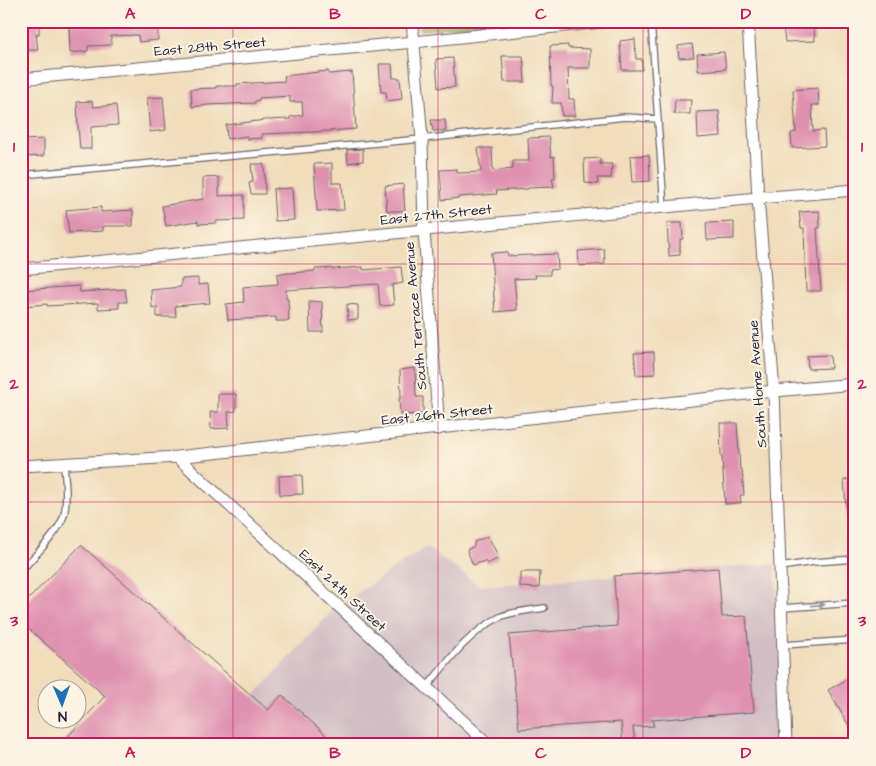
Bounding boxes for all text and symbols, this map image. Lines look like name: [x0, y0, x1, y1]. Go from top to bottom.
text: A: [125, 3, 136, 25]
text: B: [329, 3, 341, 25]
text: C: [535, 3, 547, 25]
text: D: [741, 3, 752, 25]
street label: East 28th Street: [153, 32, 267, 62]
text: 1: [13, 136, 16, 158]
text: 1: [861, 136, 864, 158]
street label: East 27th Street: [380, 199, 493, 231]
street label: South Terrace Avenue: [400, 241, 432, 391]
street label: South Home Avenue: [744, 319, 772, 449]
text: 2: [8, 373, 19, 395]
text: 2: [856, 373, 867, 395]
street label: East 26th Street: [380, 399, 494, 431]
street label: East 24th Street: [294, 545, 391, 637]
one-way arrow: [811, 601, 827, 609]
text: 3: [9, 610, 19, 632]
text: 3: [857, 610, 867, 632]
north arrow: [38, 678, 88, 728]
text: N: [57, 706, 67, 726]
text: A: [125, 742, 136, 764]
text: B: [329, 742, 341, 764]
text: C: [535, 742, 547, 764]
text: D: [741, 742, 752, 764]

